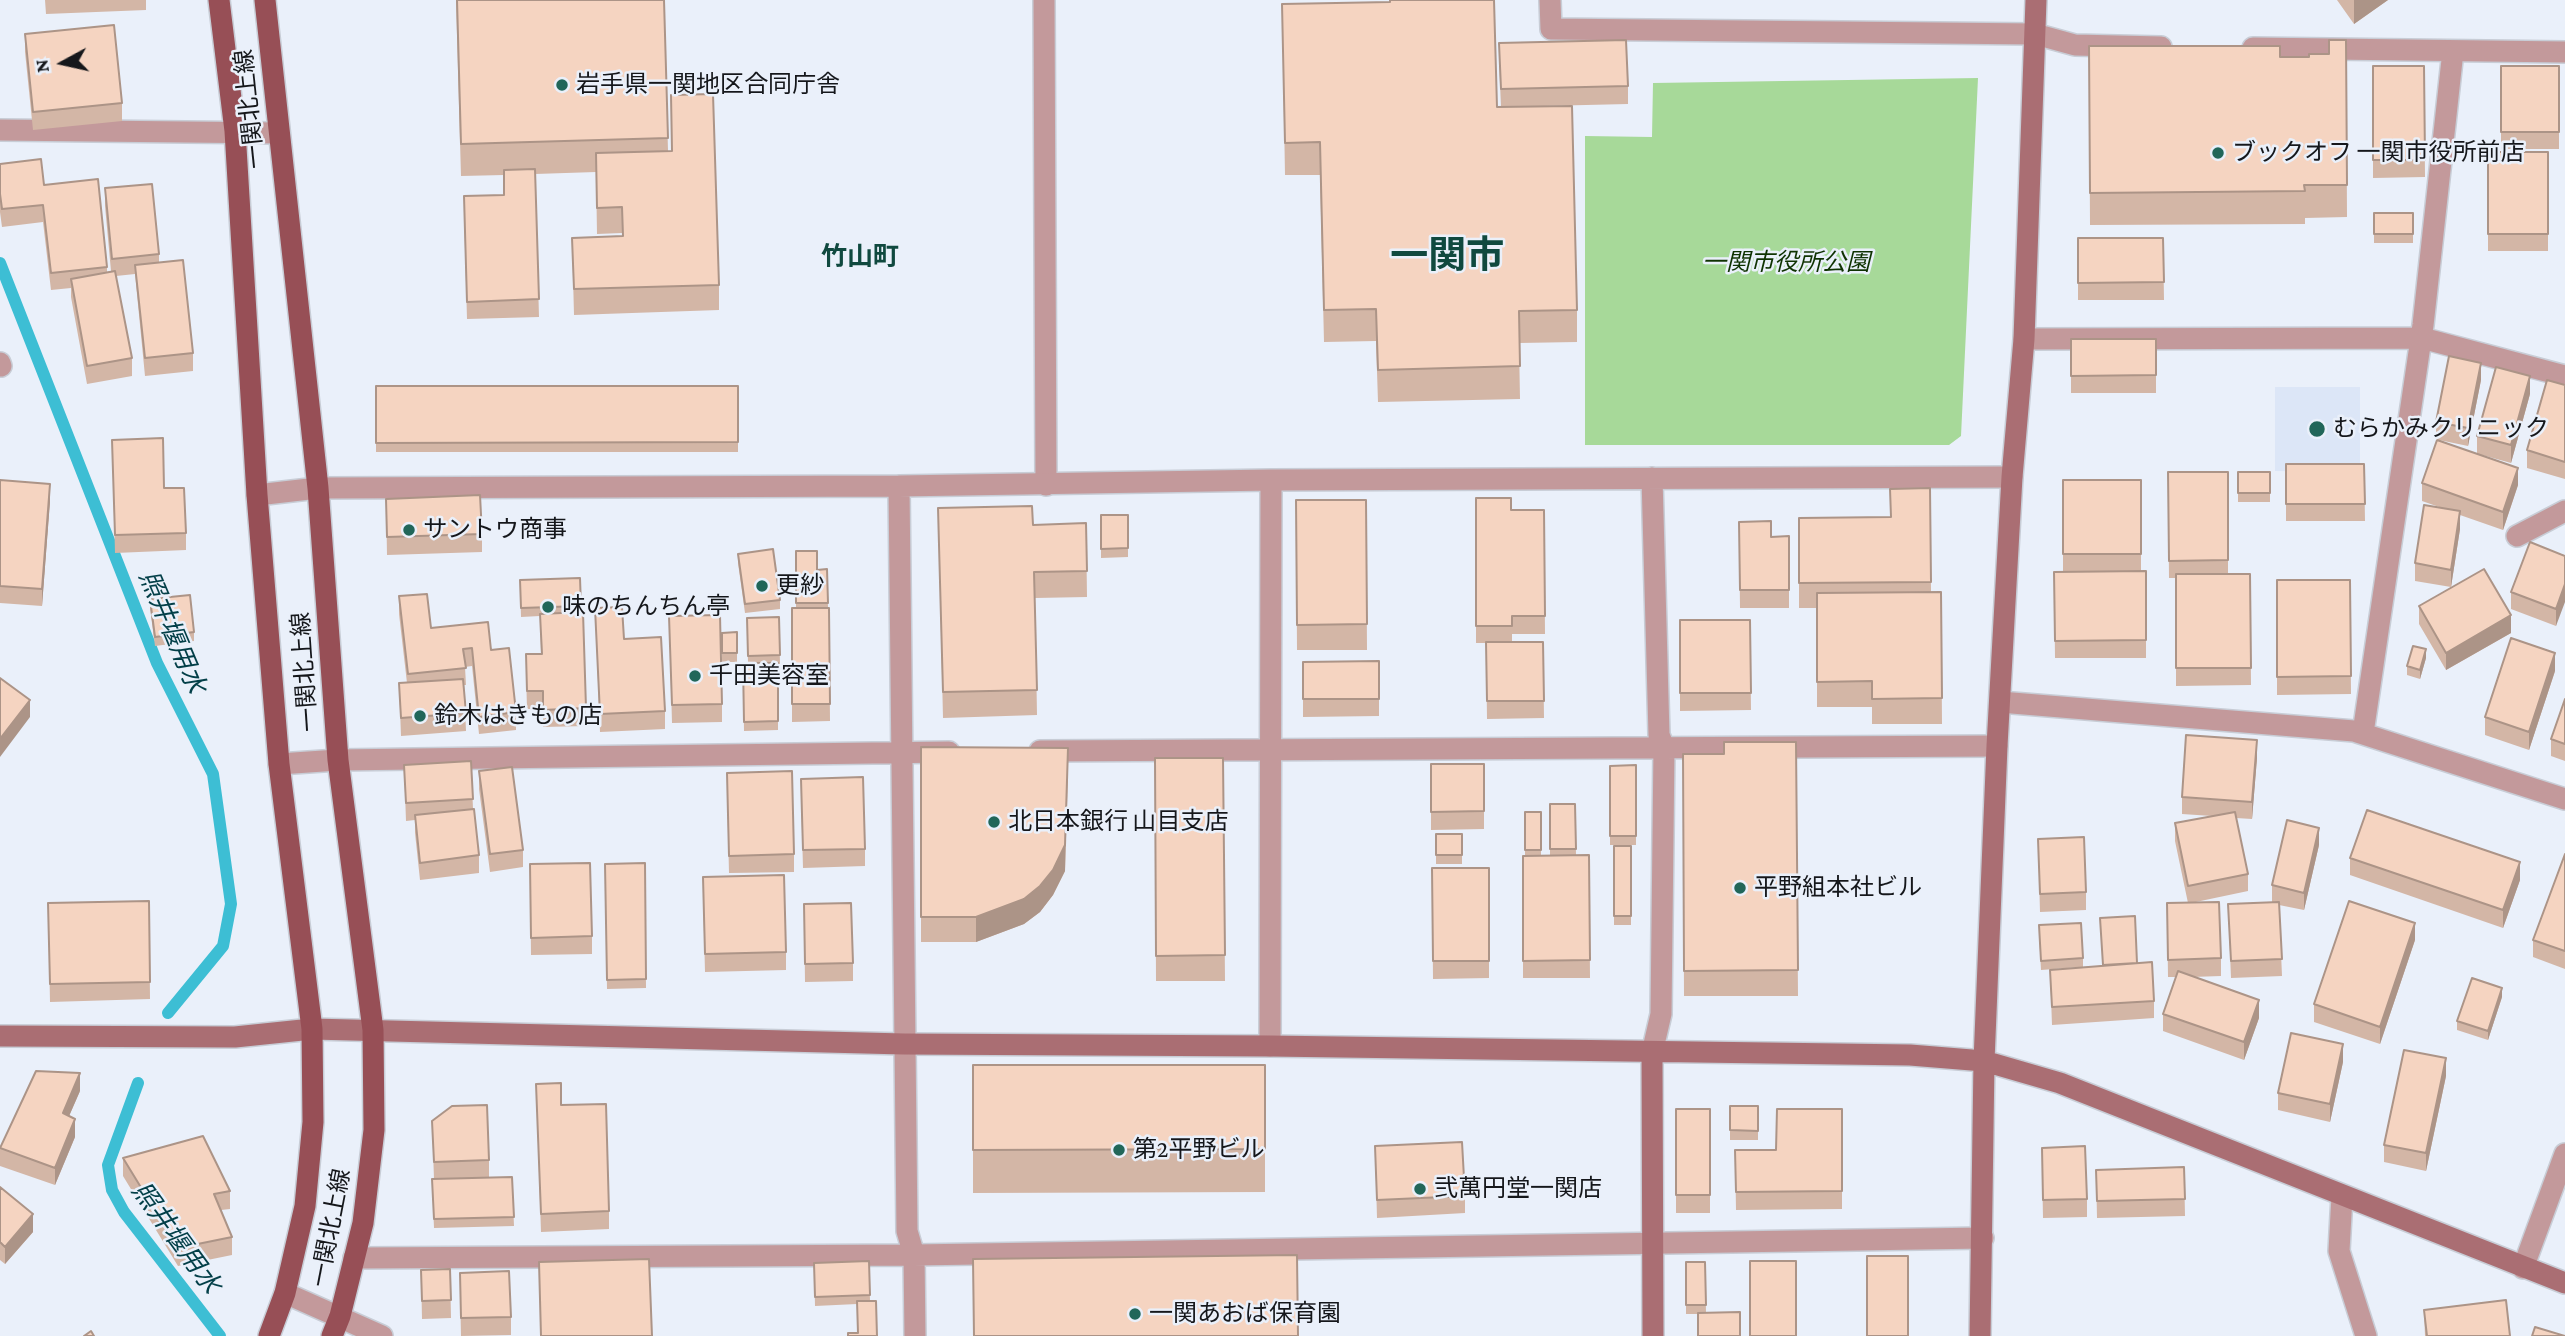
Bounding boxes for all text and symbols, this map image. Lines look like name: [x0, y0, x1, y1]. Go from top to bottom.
north arrow: [28, 28, 98, 98]
street label: 一関北上線: [229, 48, 271, 170]
text: N: [30, 58, 53, 74]
place label: 岩手県一関地区合同庁舎: [576, 71, 840, 99]
marker: 岩手県一関地区合同庁舎: [554, 77, 570, 93]
place label: ブックオフ 一関市役所前店: [2232, 139, 2524, 167]
marker: ブックオフ 一関市役所前店: [2210, 145, 2226, 161]
district label: 一関市: [1390, 233, 1504, 279]
district label: 竹山町: [821, 241, 899, 273]
park label: 一関市役所公園: [1702, 249, 1870, 277]
place label: むらかみクリニック: [2333, 415, 2549, 443]
marker: むらかみクリニック: [2307, 419, 2327, 439]
place label: サントウ商事: [423, 516, 567, 544]
marker: サントウ商事: [401, 522, 417, 538]
water label: 照井堰用水: [132, 566, 212, 698]
place label: 更紗: [776, 572, 824, 600]
marker: 更紗: [754, 578, 770, 594]
place label: 味のちんちん亭: [562, 593, 730, 621]
marker: 味のちんちん亭: [540, 599, 556, 615]
street label: 一関北上線: [286, 611, 324, 733]
place label: 千田美容室: [709, 662, 829, 690]
marker: 千田美容室: [687, 668, 703, 684]
place label: 鈴木はきもの店: [434, 702, 602, 730]
marker: 鈴木はきもの店: [412, 708, 428, 724]
place label: 北日本銀行 山目支店: [1008, 808, 1228, 836]
marker: 北日本銀行 山目支店: [986, 814, 1002, 830]
place label: 平野組本社ビル: [1754, 874, 1922, 902]
marker: 平野組本社ビル: [1732, 880, 1748, 896]
place label: 第2平野ビル: [1133, 1136, 1264, 1164]
marker: 第2平野ビル: [1111, 1142, 1127, 1158]
street label: 一関北上線: [305, 1166, 357, 1290]
place label: 弐萬円堂一関店: [1434, 1175, 1602, 1203]
water label: 照井堰用水: [125, 1176, 227, 1300]
marker: 弐萬円堂一関店: [1412, 1181, 1428, 1197]
place label: 一関あおば保育園: [1149, 1300, 1341, 1328]
marker: 一関あおば保育園: [1127, 1306, 1143, 1322]

